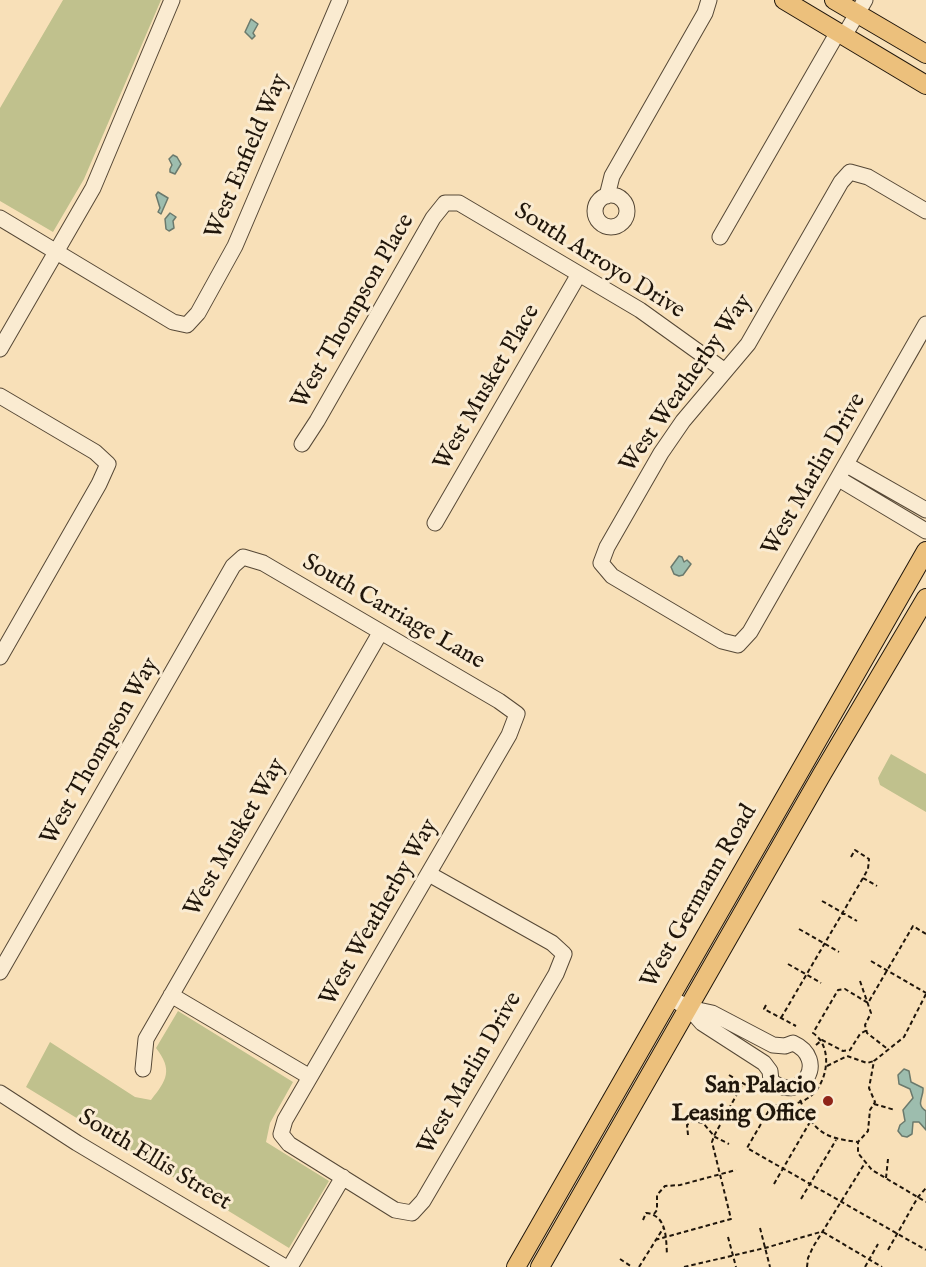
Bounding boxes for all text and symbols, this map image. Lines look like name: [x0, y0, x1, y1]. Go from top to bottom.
street label: West Enfield Way: [200, 70, 296, 244]
street label: South Arroyo Drive: [508, 198, 690, 326]
street label: West Thompson Place: [286, 209, 422, 415]
street label: West Weatherby Way: [615, 289, 759, 479]
street label: West Musket Place: [429, 300, 547, 476]
street label: West Marlin Drive: [757, 388, 873, 562]
street label: South Carriage Lane: [296, 549, 490, 677]
street label: West Thompson Way: [36, 653, 166, 851]
street label: West Musket Way: [179, 754, 293, 922]
street label: West Germann Road: [636, 800, 764, 994]
street label: West Weatherby Way: [315, 814, 445, 1012]
street label: West Marlin Drive: [413, 987, 529, 1161]
place label: San Palacio Leasing Office: [671, 1073, 816, 1129]
marker: San Palacio Leasing Office: [821, 1094, 835, 1108]
street label: South Ellis Street: [72, 1104, 236, 1218]

